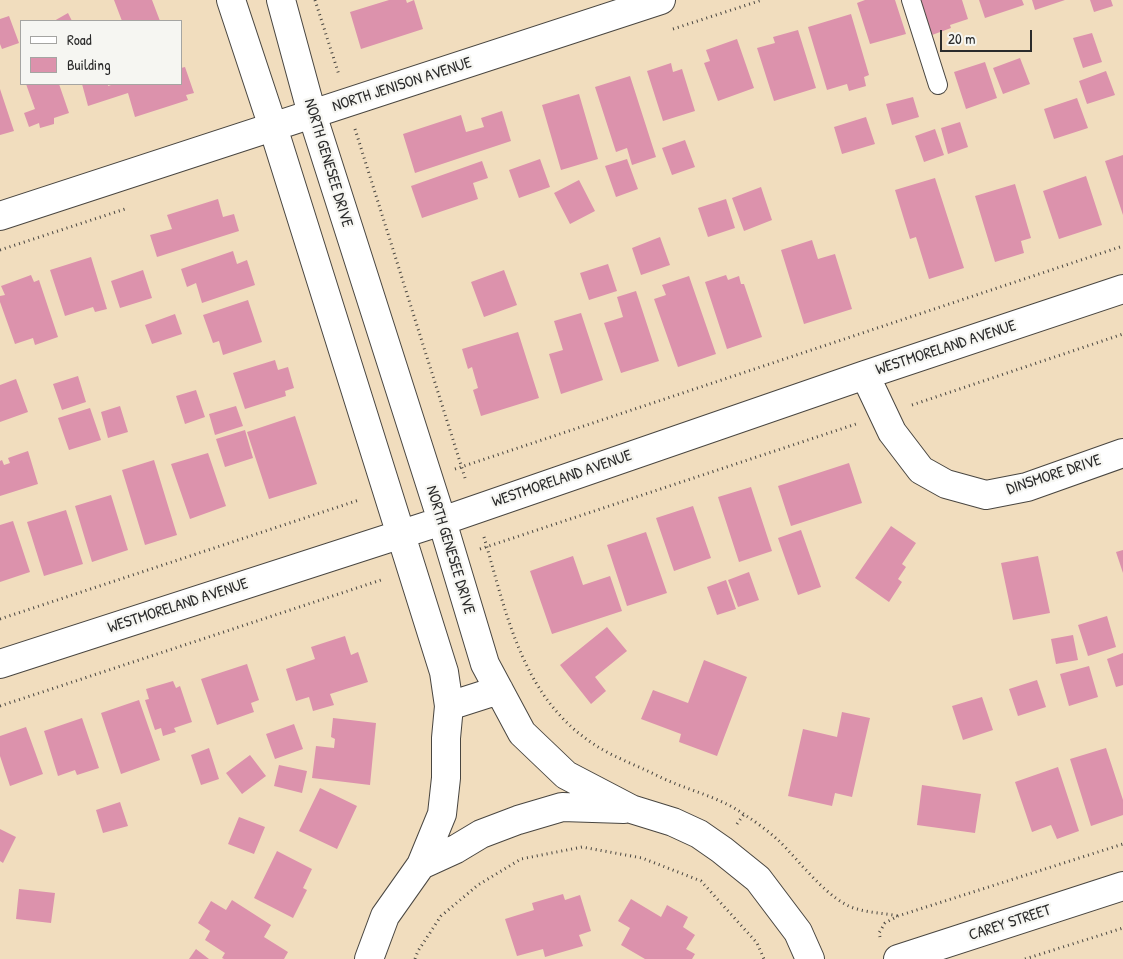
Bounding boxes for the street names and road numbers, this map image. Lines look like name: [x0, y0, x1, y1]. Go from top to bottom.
street label: NORTH JENISON AVENUE: [330, 53, 474, 117]
street label: NORTH GENESEE DRIVE: [299, 96, 357, 230]
street label: WESTMORELAND AVENUE: [873, 316, 1019, 380]
street label: WESTMORELAND AVENUE: [490, 446, 634, 512]
street label: DINSMORE DRIVE: [1004, 451, 1104, 499]
street label: NORTH GENESEE DRIVE: [421, 483, 479, 617]
street label: WESTMORELAND AVENUE: [105, 574, 251, 638]
street label: CAREY STREET: [966, 901, 1054, 945]

